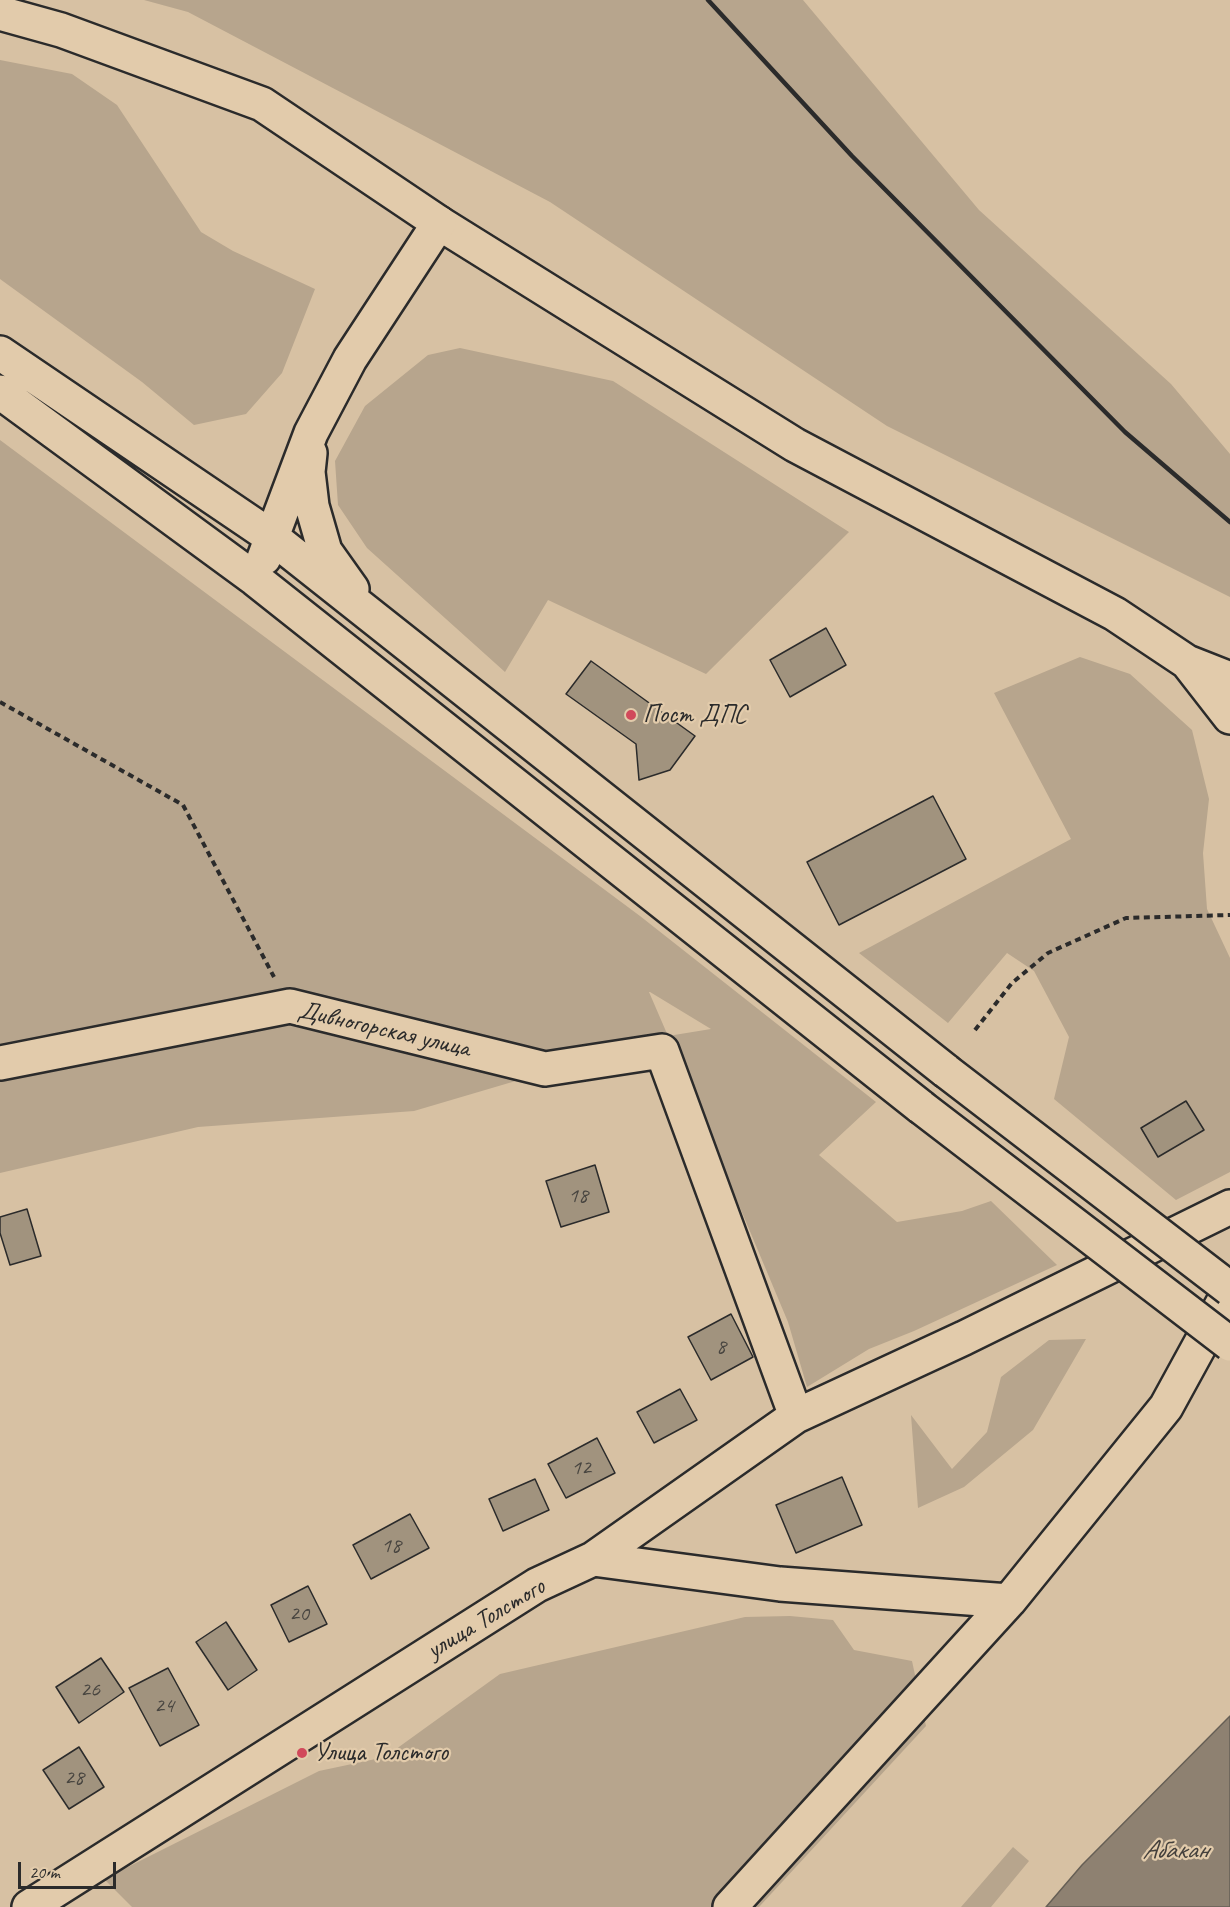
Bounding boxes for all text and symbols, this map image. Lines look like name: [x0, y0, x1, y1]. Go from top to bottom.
place label: Пост ДПС: [643, 699, 746, 731]
marker: Пост ДПС: [624, 708, 638, 722]
street label: Дивногорская улица: [295, 995, 473, 1065]
house number: 18: [568, 1183, 588, 1209]
house number: 8: [716, 1334, 726, 1360]
house number: 12: [571, 1455, 591, 1481]
house number: 18: [381, 1533, 401, 1559]
street label: улица Толстого: [421, 1572, 551, 1666]
house number: 20: [289, 1601, 309, 1627]
house number: 26: [80, 1677, 100, 1703]
house number: 24: [154, 1693, 174, 1719]
place label: Улица Толстого: [314, 1737, 448, 1769]
marker: Улица Толстого: [295, 1746, 309, 1760]
house number: 28: [64, 1765, 84, 1791]
water label: Абакан: [1142, 1835, 1208, 1867]
scale bar: [21, 1850, 118, 1888]
text: 20 m: [29, 1861, 60, 1883]

